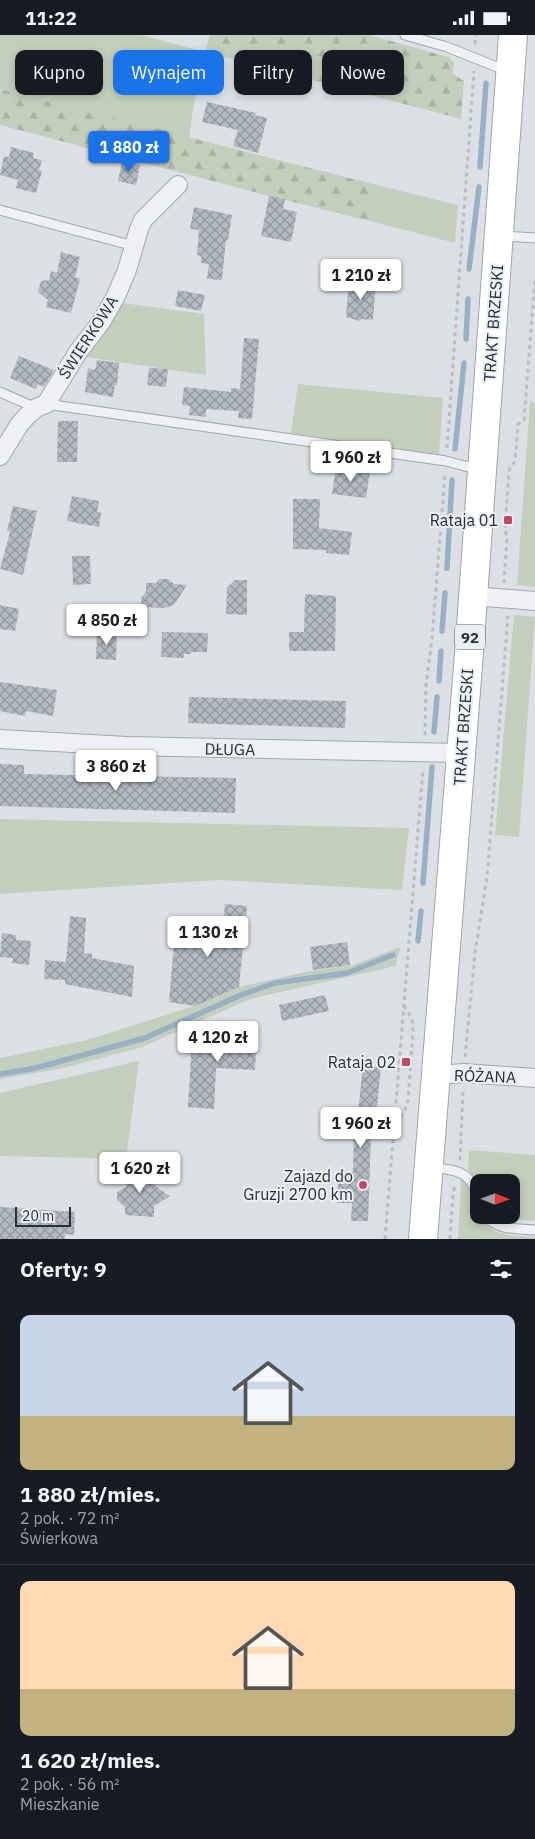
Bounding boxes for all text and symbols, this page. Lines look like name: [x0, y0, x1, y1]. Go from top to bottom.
text: 11:22: [25, 6, 77, 30]
chip: Kupno: [15, 50, 103, 95]
chip: Wynajem: [113, 50, 224, 95]
chip: Filtry: [234, 50, 312, 95]
chip: Nowe: [322, 50, 404, 95]
pin: 1 880 zł: [77, 131, 181, 173]
text: 1 880 zł: [99, 137, 159, 157]
pin: 1 210 zł: [309, 259, 413, 301]
street label: TRAKT BRZESKI: [479, 264, 507, 382]
text: 1 210 zł: [331, 265, 391, 285]
street label: ŚWIERKOWA: [53, 291, 122, 382]
pin: 1 960 zł: [299, 441, 403, 483]
text: 1 960 zł: [321, 447, 381, 467]
place label: Rataja 01: [430, 510, 498, 530]
marker: Rataja 01: [502, 514, 514, 526]
pin: 4 850 zł: [55, 603, 159, 646]
text: 4 850 zł: [77, 610, 137, 630]
road number: 92: [455, 625, 485, 649]
street label: TRAKT BRZESKI: [449, 668, 477, 786]
street label: DŁUGA: [205, 739, 255, 759]
pin: 3 860 zł: [64, 749, 168, 792]
text: 3 860 zł: [86, 756, 146, 776]
pin: 1 130 zł: [156, 915, 260, 958]
text: 1 130 zł: [178, 922, 238, 942]
pin: 4 120 zł: [166, 1021, 270, 1063]
text: 4 120 zł: [188, 1027, 248, 1047]
place label: Rataja 02: [328, 1052, 396, 1072]
marker: Rataja 02: [400, 1056, 412, 1068]
street label: RÓŻANA: [454, 1064, 517, 1087]
pin: 1 960 zł: [309, 1107, 413, 1149]
text: 1 960 zł: [331, 1113, 391, 1133]
pin: 1 620 zł: [88, 1151, 192, 1194]
text: 1 620 zł: [110, 1158, 170, 1178]
place label: Zajazd do Gruzji 2700 km: [243, 1166, 353, 1204]
north arrow: [470, 1174, 520, 1224]
map controls: [470, 1174, 520, 1224]
marker: Zajazd do Gruzji 2700 km: [357, 1179, 369, 1191]
scale bar: [15, 1204, 71, 1227]
text: 20 m: [22, 1207, 54, 1225]
text: Oferty: 9: [20, 1255, 107, 1283]
icon: filters: [487, 1255, 515, 1283]
icon: home: [223, 1348, 313, 1438]
text: 1 880 zł/mies.: [20, 1480, 161, 1508]
text: 2 pok. · 72 m²: [20, 1508, 120, 1528]
text: Świerkowa: [20, 1528, 98, 1548]
icon: home: [223, 1613, 313, 1703]
text: 1 620 zł/mies.: [20, 1746, 161, 1774]
text: 2 pok. · 56 m²: [20, 1774, 120, 1794]
text: Mieszkanie: [20, 1794, 100, 1814]

